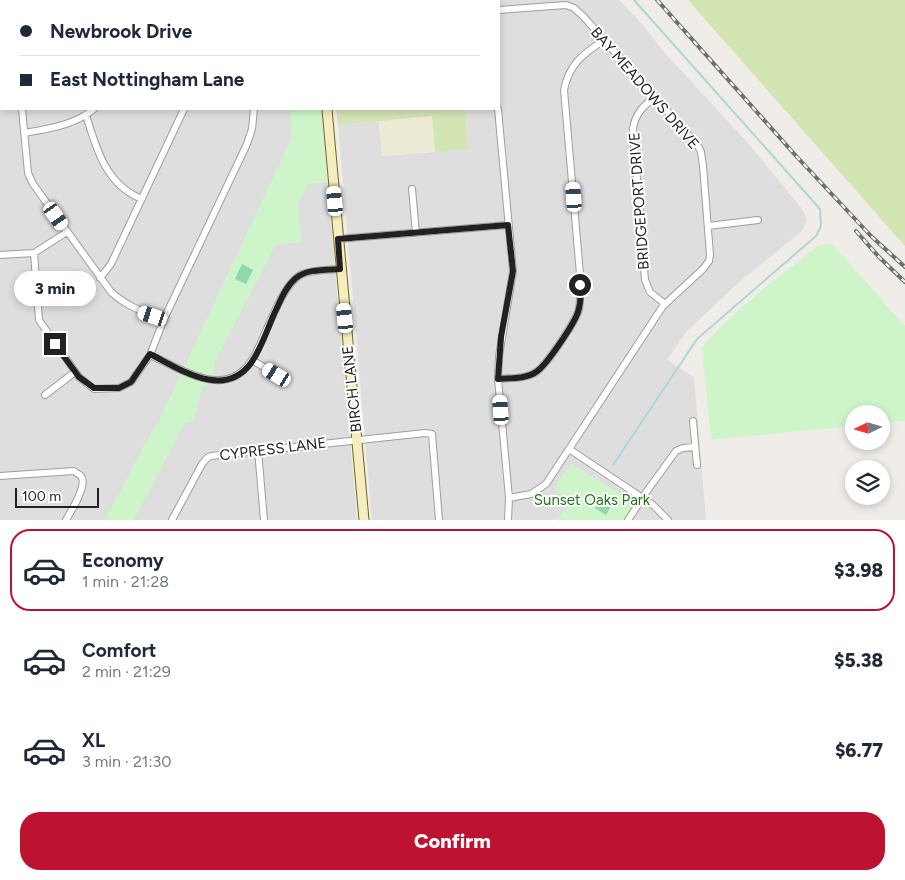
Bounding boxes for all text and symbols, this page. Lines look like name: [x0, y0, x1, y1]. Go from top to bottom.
text: Newbrook Drive: [50, 20, 192, 43]
street label: BAY MEADOWS DRIVE: [587, 23, 703, 153]
text: East Nottingham Lane: [50, 68, 244, 91]
street label: BRIDGEPORT DRIVE: [625, 132, 653, 270]
car: [565, 182, 582, 212]
car: [326, 185, 343, 217]
car: [41, 199, 70, 233]
callout: 3 min: [14, 272, 96, 306]
route start: [569, 274, 591, 296]
text: 3 min: [35, 279, 75, 298]
car: [335, 302, 354, 334]
car: [136, 304, 169, 328]
route end: [44, 333, 66, 355]
street label: BIRCH LANE: [339, 345, 365, 433]
car: [260, 361, 293, 389]
car: [492, 395, 509, 425]
north arrow: [845, 405, 890, 450]
map controls: [845, 405, 890, 505]
street label: CYPRESS LANE: [219, 434, 327, 464]
button: layers: [845, 460, 890, 505]
scale bar: [15, 485, 99, 508]
text: 100 m: [22, 488, 61, 505]
park label: Sunset Oaks Park: [534, 491, 651, 509]
icon: car: [22, 548, 67, 593]
text: Economy: [82, 549, 164, 572]
text: $3.98: [834, 559, 883, 582]
text: 1 min · 21:28: [82, 572, 169, 591]
icon: car: [22, 638, 67, 683]
text: Comfort: [82, 639, 157, 662]
text: $5.38: [834, 649, 883, 672]
text: 2 min · 21:29: [82, 662, 171, 681]
icon: car: [22, 728, 67, 773]
text: XL: [82, 729, 105, 752]
text: $6.77: [835, 739, 883, 762]
text: 3 min · 21:30: [82, 752, 171, 771]
button: Confirm: [20, 812, 885, 870]

